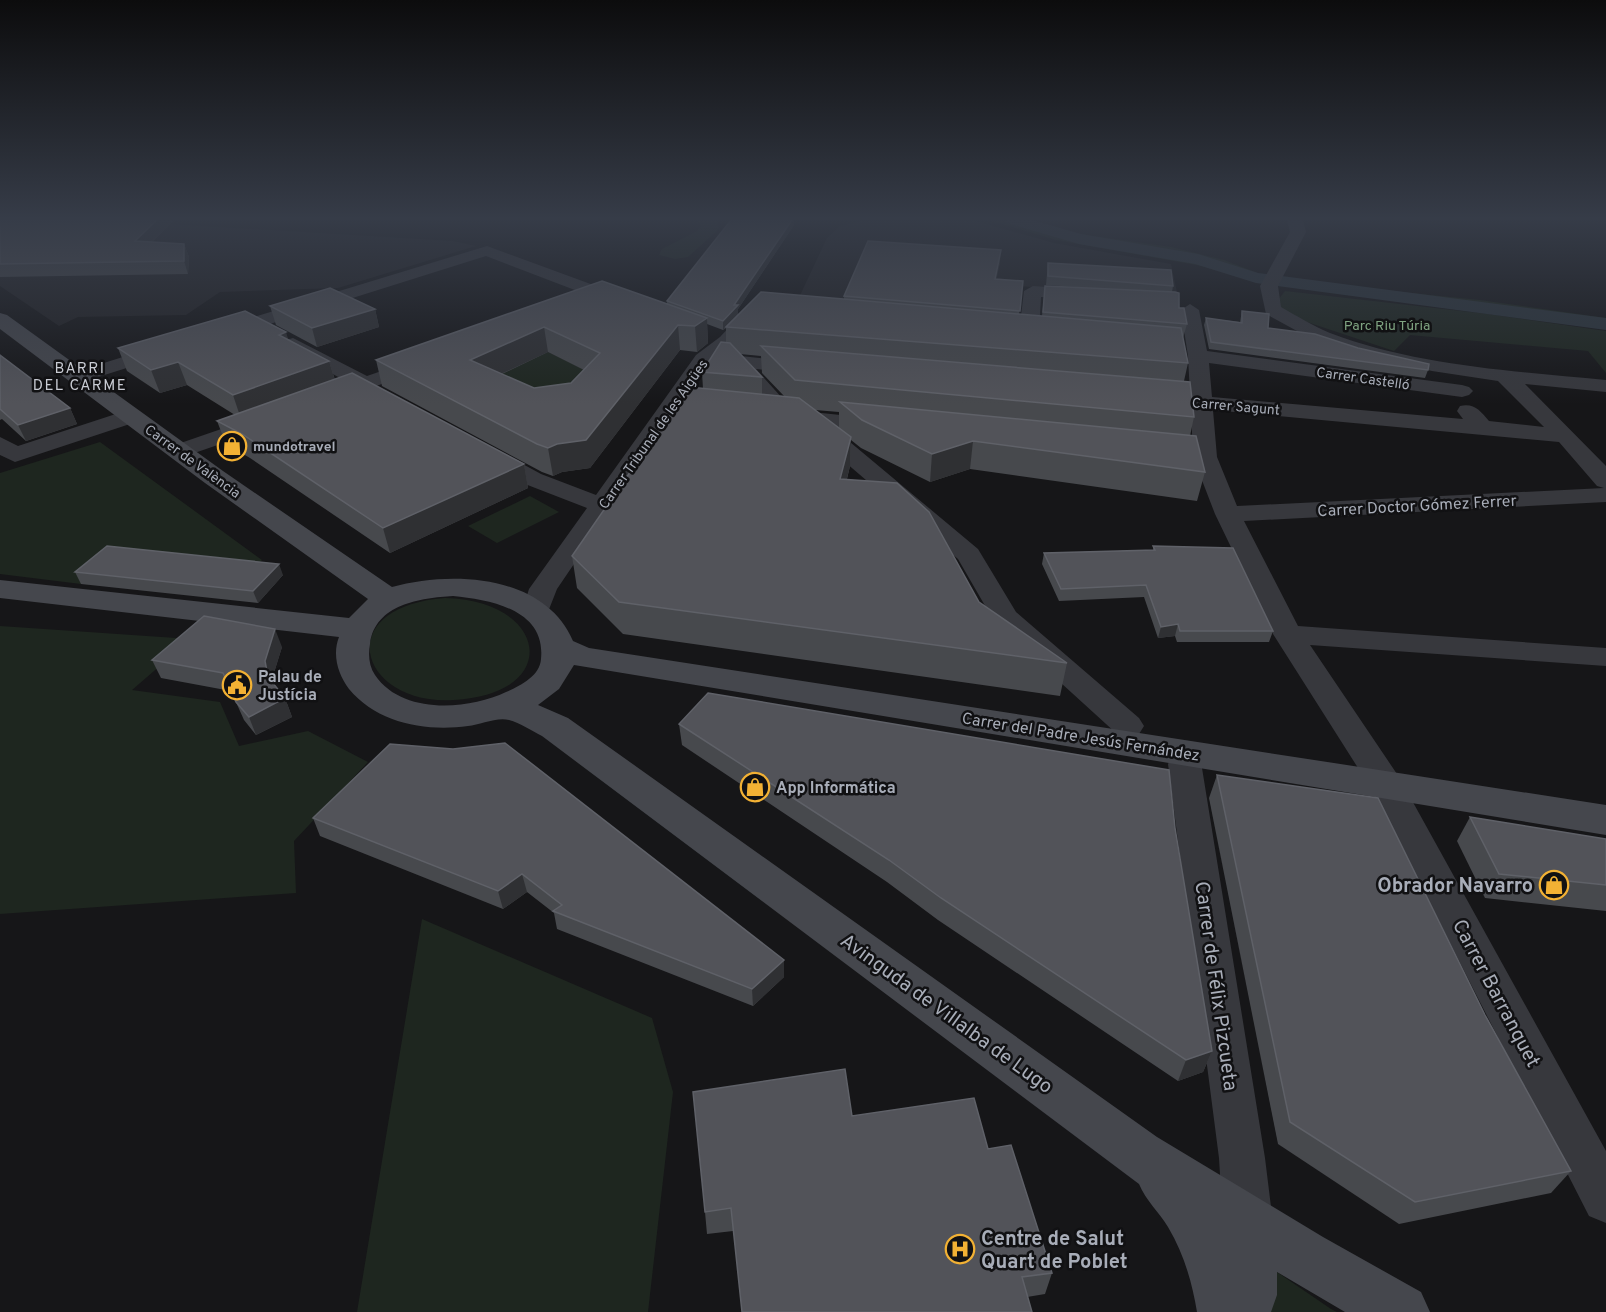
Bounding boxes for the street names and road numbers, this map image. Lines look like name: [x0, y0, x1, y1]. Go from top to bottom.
street label: Carrer Tribunal de les Aigües: [596, 357, 712, 513]
street label: Carrer Castelló: [1315, 365, 1411, 394]
street label: Carrer Sagunt: [1191, 395, 1281, 420]
street label: Carrer de València: [141, 422, 243, 503]
street label: Carrer Doctor Gómez Ferrer: [1317, 492, 1517, 522]
street label: Carrer del Padre Jesús Fernández: [960, 709, 1201, 767]
street label: Carrer de Félix Pizcueta: [1187, 880, 1243, 1093]
street label: Carrer Barranquet: [1445, 915, 1545, 1073]
street label: Avinguda de Villalba de Lugo: [834, 929, 1057, 1101]

